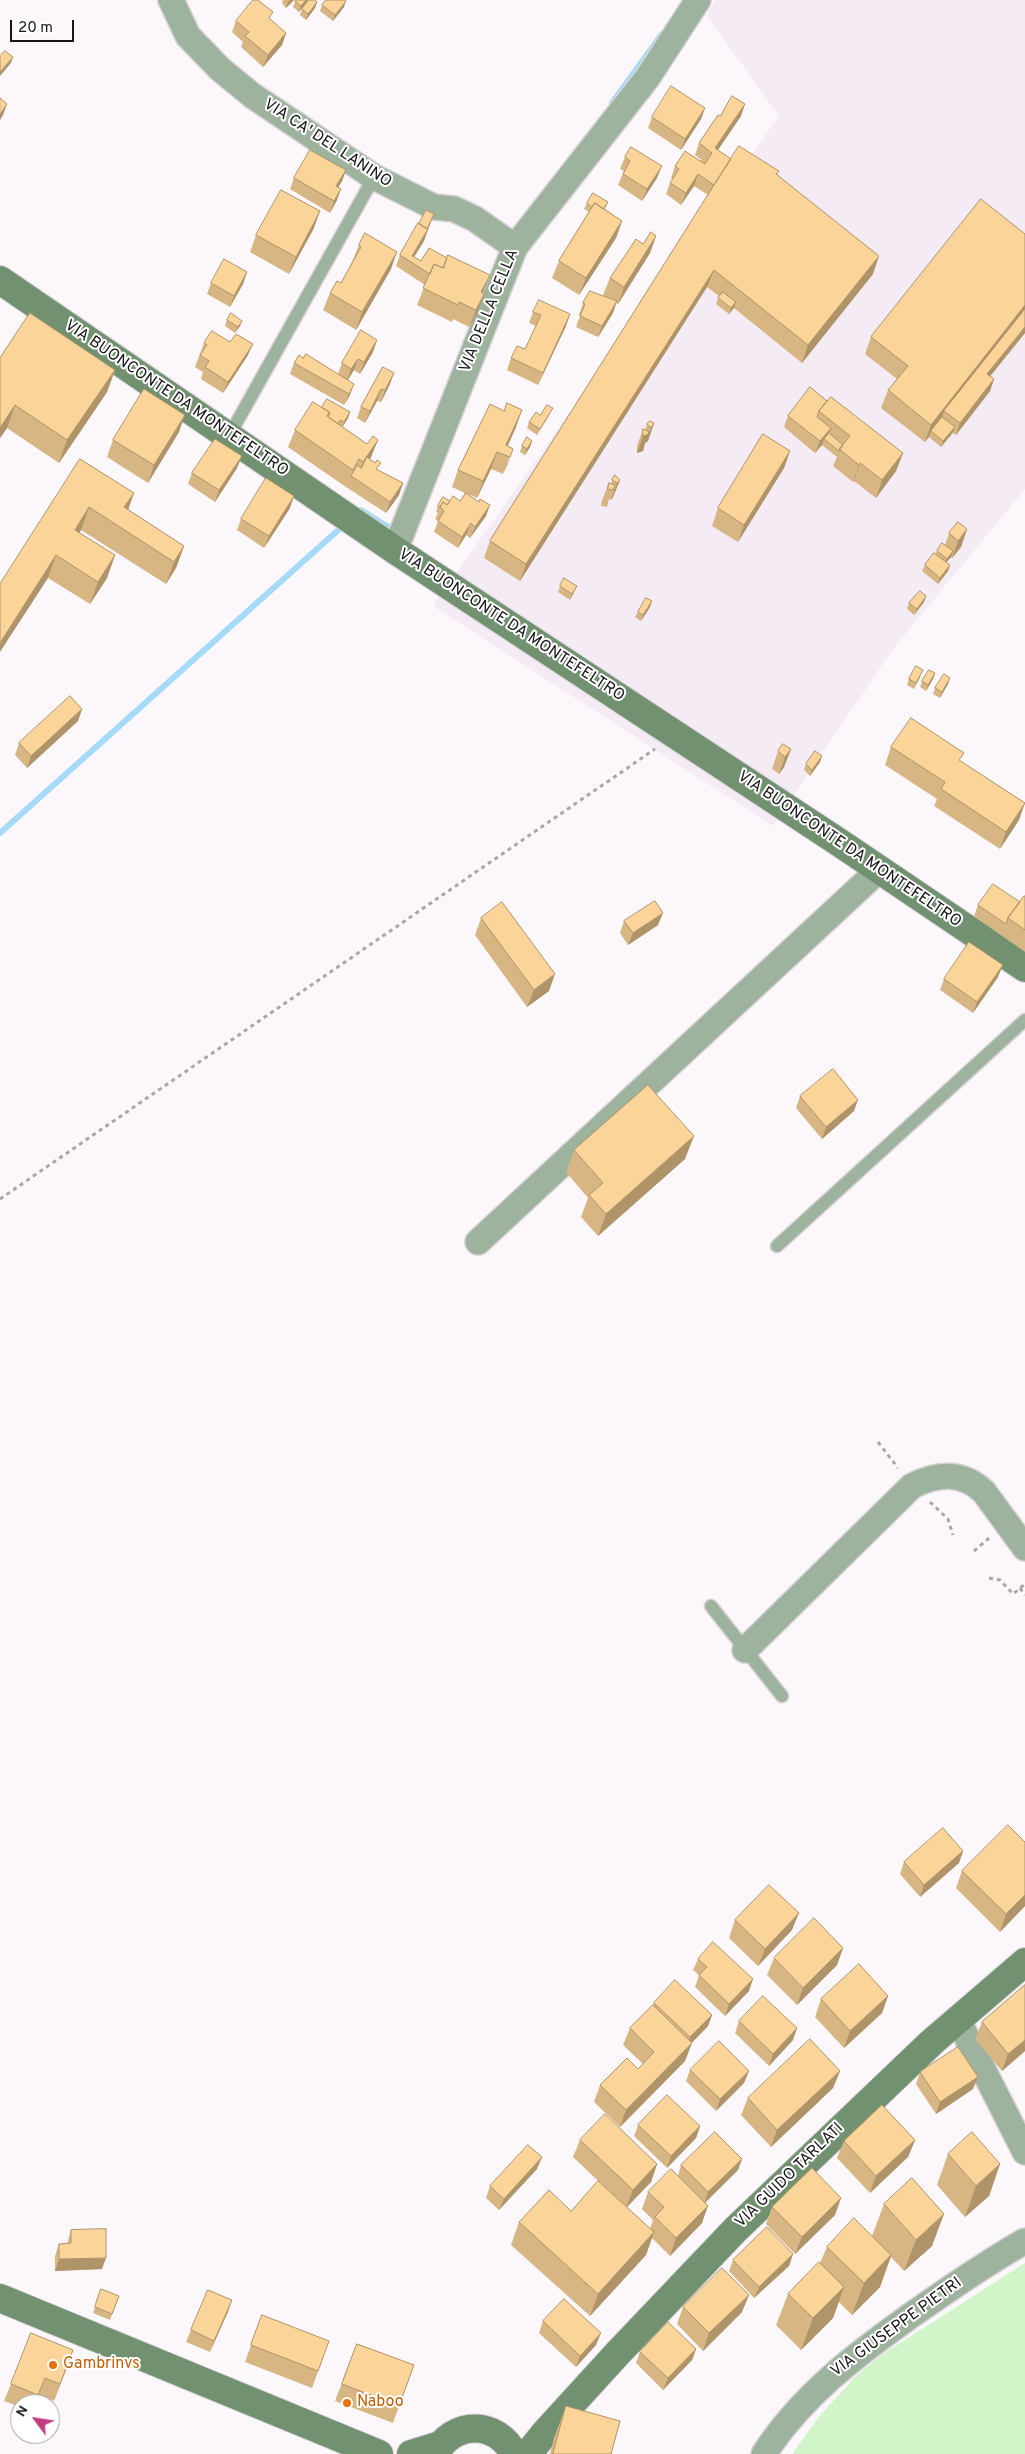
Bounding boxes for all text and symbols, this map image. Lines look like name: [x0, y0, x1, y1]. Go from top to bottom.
scale bar: [12, 10, 76, 42]
text: 20 m: [18, 19, 53, 38]
street label: VIA CA' DEL LANINO: [259, 95, 395, 193]
street label: VIA DELLA CELLA: [457, 247, 523, 375]
street label: VIA BUONCONTE DA MONTEFELTRO: [60, 317, 292, 481]
street label: VIA BUONCONTE DA MONTEFELTRO: [394, 545, 628, 707]
street label: VIA BUONCONTE DA MONTEFELTRO: [733, 768, 965, 932]
street label: VIA GUIDO TARLATI: [732, 2119, 848, 2233]
street label: VIA GIUSEPPE PIETRI: [828, 2274, 966, 2382]
place label: Gambrinvs: [63, 2355, 140, 2375]
marker: Gambrinvs: [47, 2359, 59, 2371]
place label: Naboo: [357, 2393, 404, 2413]
north arrow: [10, 2394, 60, 2444]
marker: Naboo: [341, 2397, 353, 2409]
text: N: [13, 2403, 32, 2420]

